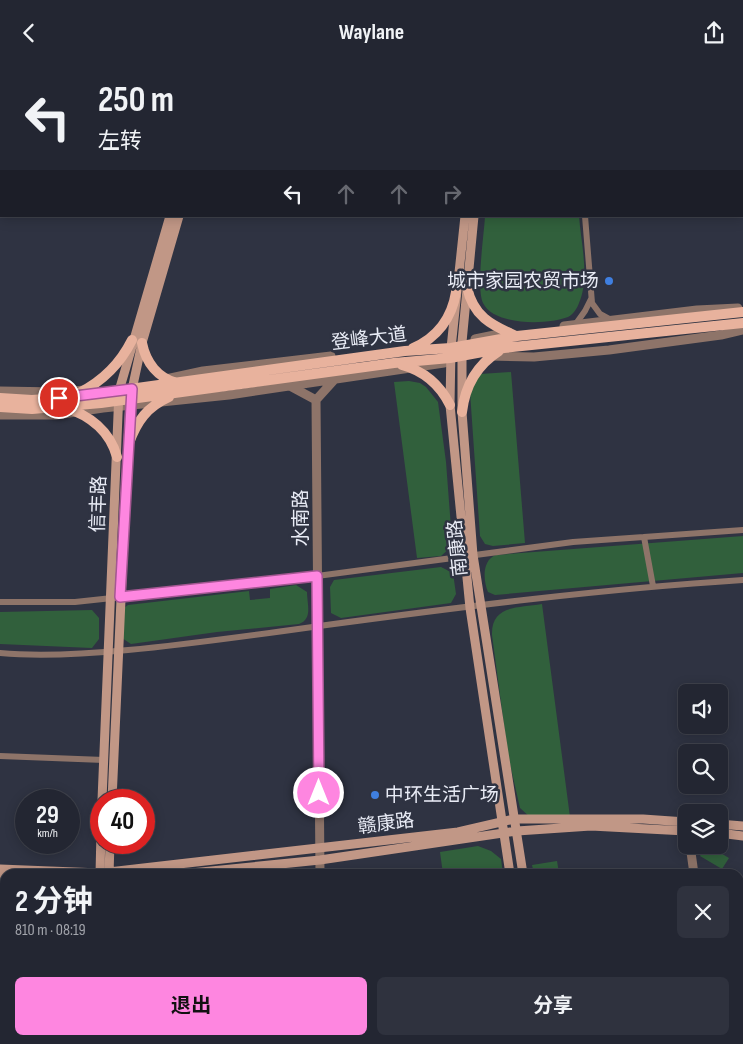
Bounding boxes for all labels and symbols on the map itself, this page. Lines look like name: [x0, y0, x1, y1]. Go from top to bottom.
place label: 城市家园农贸市场: [447, 270, 599, 293]
marker: 城市家园农贸市场: [603, 275, 615, 287]
street label: 登峰大道: [330, 323, 408, 355]
pin: [38, 377, 80, 419]
street label: 信丰路: [87, 475, 111, 533]
street label: 水南路: [290, 489, 313, 547]
street label: 南康路: [444, 518, 472, 578]
position arrow: [292, 766, 344, 818]
place label: 中环生活广场: [385, 784, 499, 807]
speed limit sign: 40: [90, 789, 155, 854]
marker: 中环生活广场: [369, 789, 381, 801]
street label: 赣康路: [356, 809, 416, 839]

